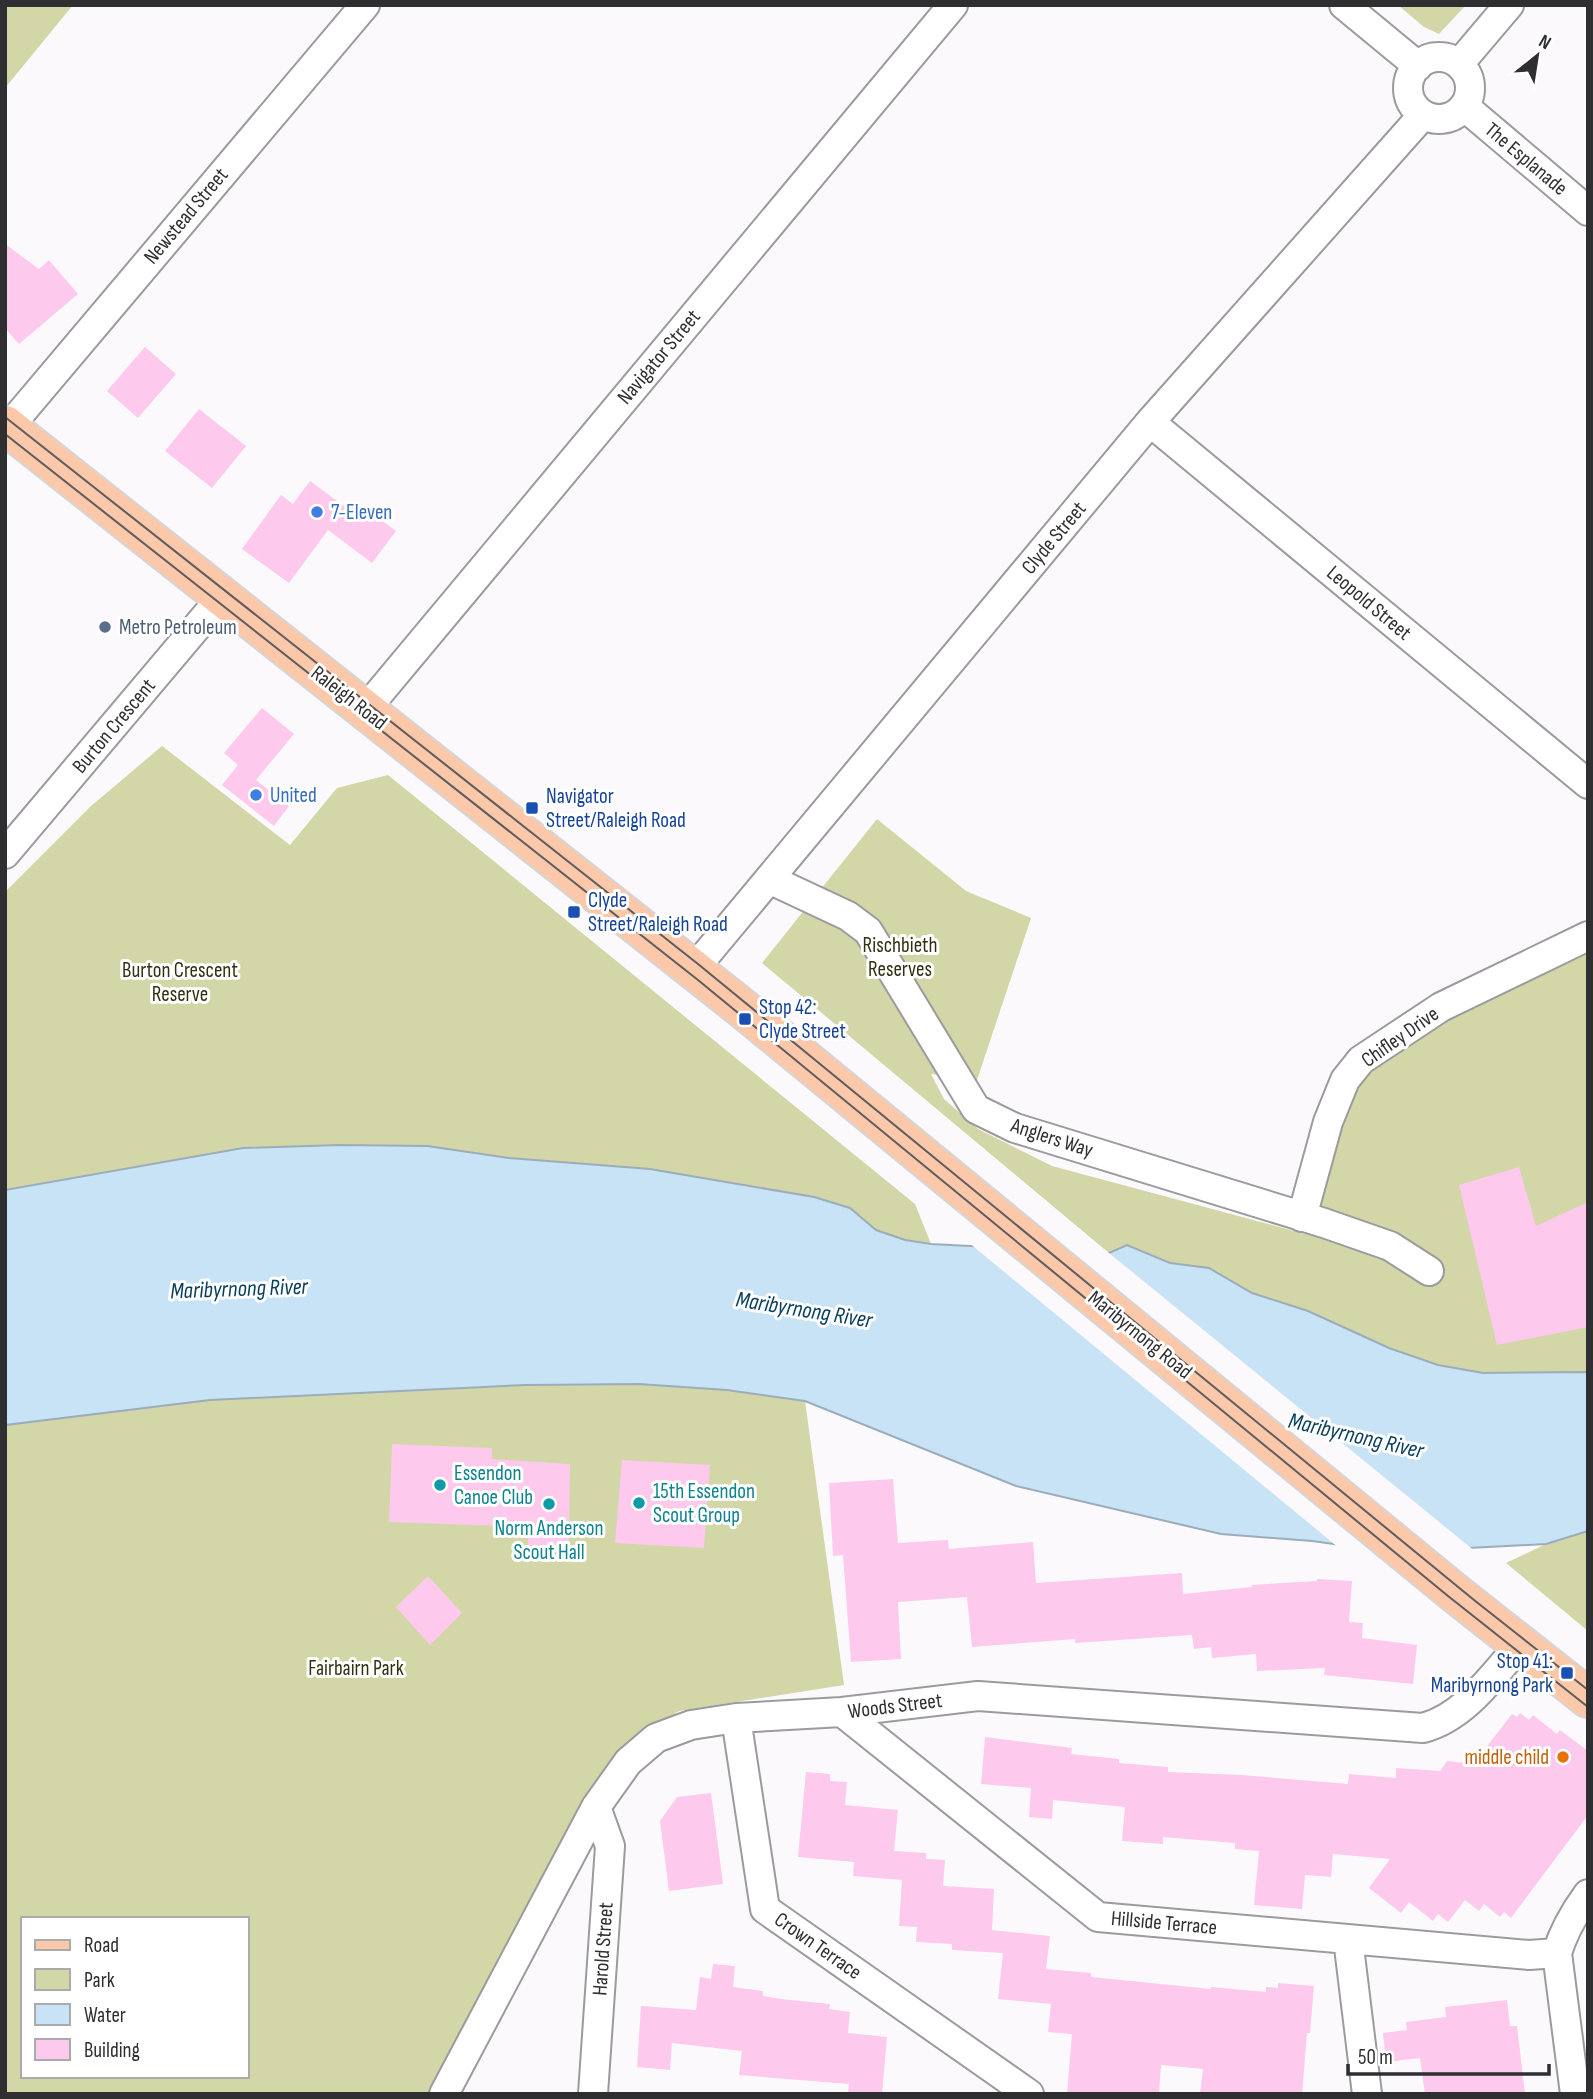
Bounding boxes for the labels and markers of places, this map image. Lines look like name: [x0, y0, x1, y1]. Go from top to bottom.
place label: 7-Eleven: [331, 500, 392, 525]
marker: 7-Eleven: [309, 504, 325, 520]
place label: Metro Petroleum: [119, 615, 237, 640]
marker: Metro Petroleum: [97, 619, 113, 635]
place label: United: [270, 783, 317, 808]
place label: Navigator Street/Raleigh Road: [546, 784, 686, 833]
marker: United: [248, 787, 264, 803]
marker: Navigator Street/Raleigh Road: [524, 800, 540, 816]
place label: Clyde Street/Raleigh Road: [588, 888, 728, 937]
marker: Clyde Street/Raleigh Road: [566, 904, 582, 920]
place label: Stop 42: Clyde Street: [759, 995, 846, 1044]
marker: Stop 42: Clyde Street: [737, 1011, 753, 1027]
place label: Essendon Canoe Club: [454, 1461, 533, 1510]
marker: Essendon Canoe Club: [432, 1477, 448, 1493]
place label: 15th Essendon Scout Group: [653, 1479, 755, 1528]
marker: 15th Essendon Scout Group: [631, 1495, 647, 1511]
marker: Norm Anderson Scout Hall: [541, 1496, 557, 1512]
place label: Norm Anderson Scout Hall: [495, 1516, 603, 1565]
place label: Stop 41: Maribyrnong Park: [1431, 1649, 1553, 1698]
marker: Stop 41: Maribyrnong Park: [1559, 1665, 1575, 1681]
place label: middle child: [1464, 1745, 1549, 1770]
marker: middle child: [1555, 1749, 1571, 1765]

